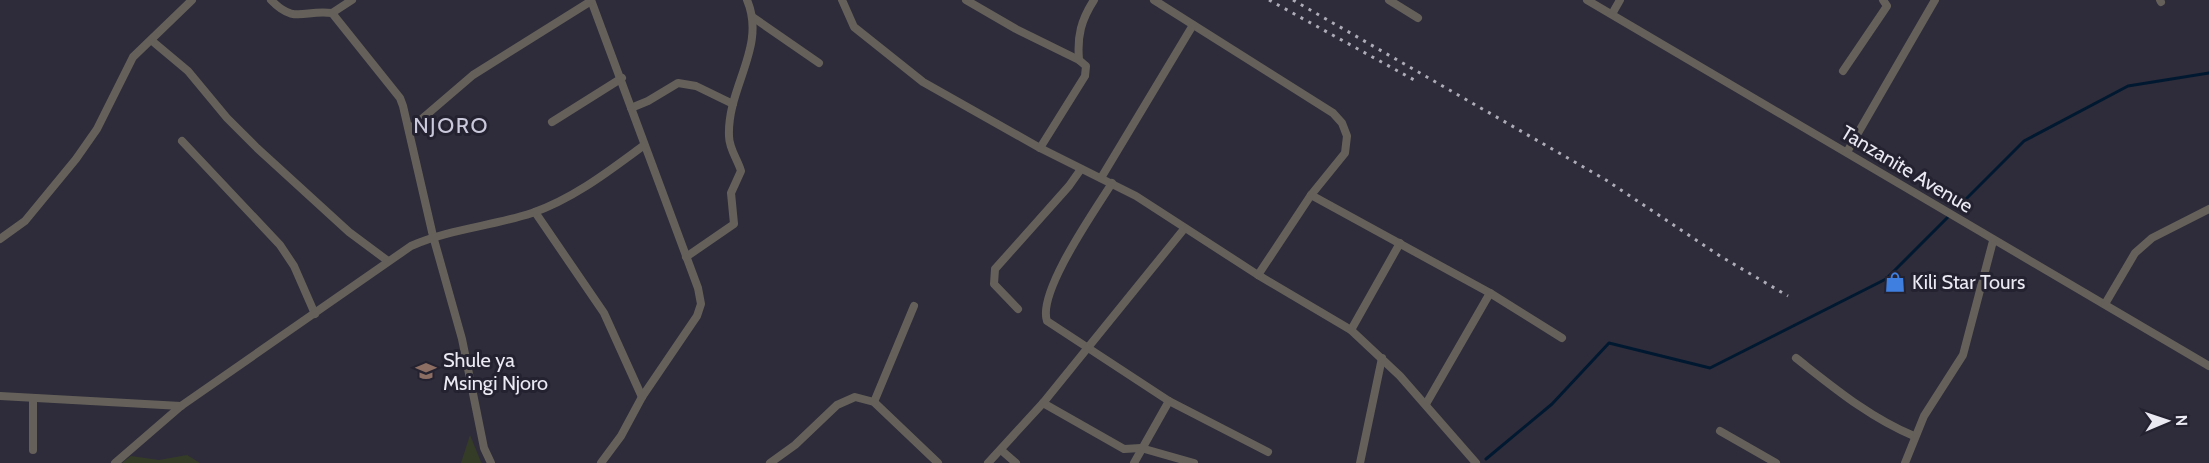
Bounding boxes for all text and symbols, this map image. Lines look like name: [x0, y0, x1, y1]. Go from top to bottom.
district label: NJORO: [413, 112, 489, 139]
street label: Tanzanite Avenue: [1837, 120, 1977, 218]
shop icon: Kili Star Tours: [1883, 270, 1907, 294]
place label: Kili Star Tours: [1912, 270, 2025, 294]
place label: Shule ya Msingi Njoro: [443, 348, 548, 395]
school or university icon: Shule ya Msingi Njoro: [414, 359, 438, 383]
north arrow: [2137, 391, 2197, 451]
text: N: [2172, 415, 2191, 426]

